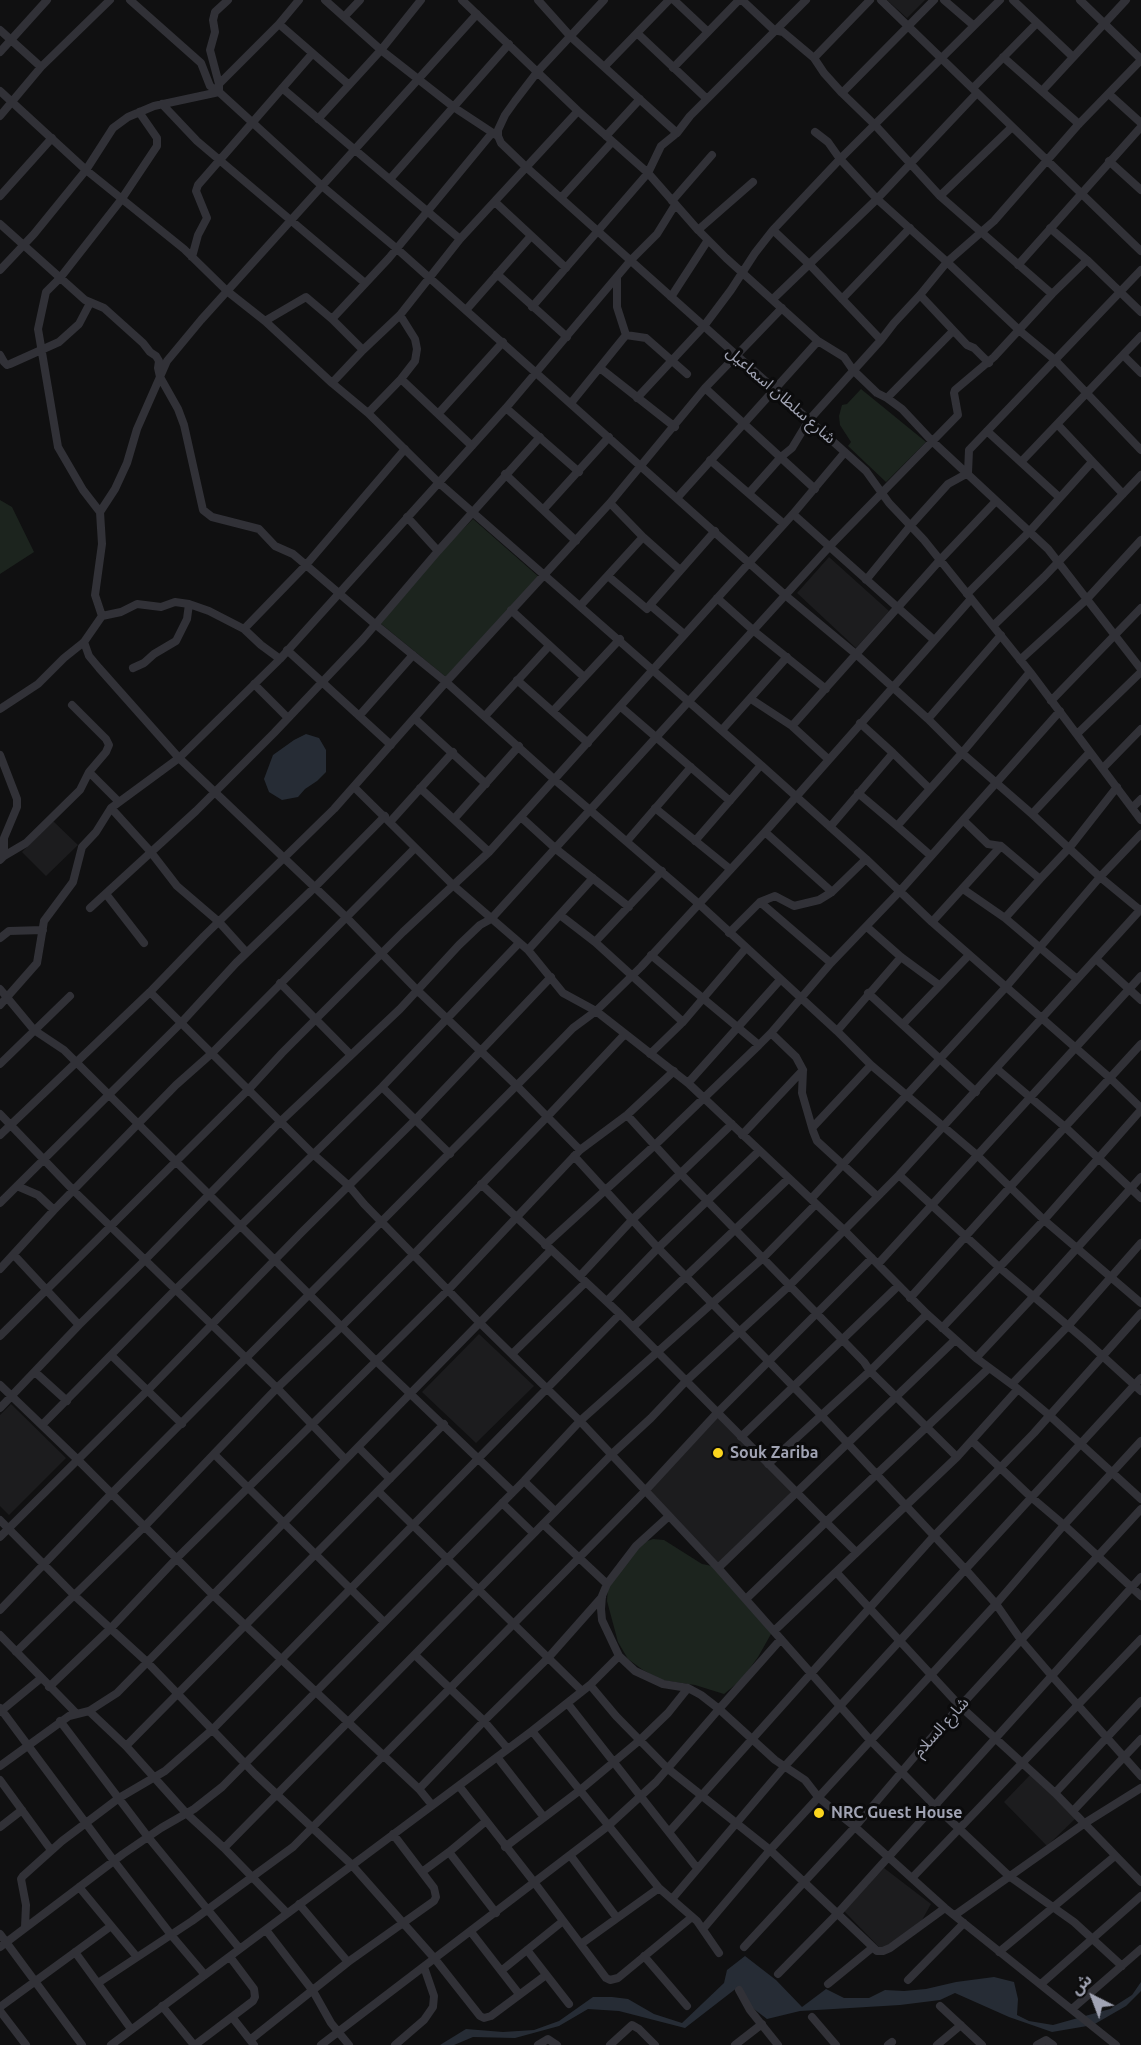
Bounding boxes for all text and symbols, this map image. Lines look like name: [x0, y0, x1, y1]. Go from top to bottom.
street label: شارع سلطان اسماعيل: [722, 342, 840, 448]
place label: Souk Zariba: [730, 1443, 819, 1463]
marker: Souk Zariba: [711, 1446, 725, 1460]
street label: شارع السلام: [909, 1693, 973, 1761]
place label: NRC Guest House: [831, 1803, 962, 1823]
marker: NRC Guest House: [812, 1806, 826, 1820]
north arrow: [1063, 1967, 1123, 2027]
text: ش: [1067, 1970, 1095, 1998]

